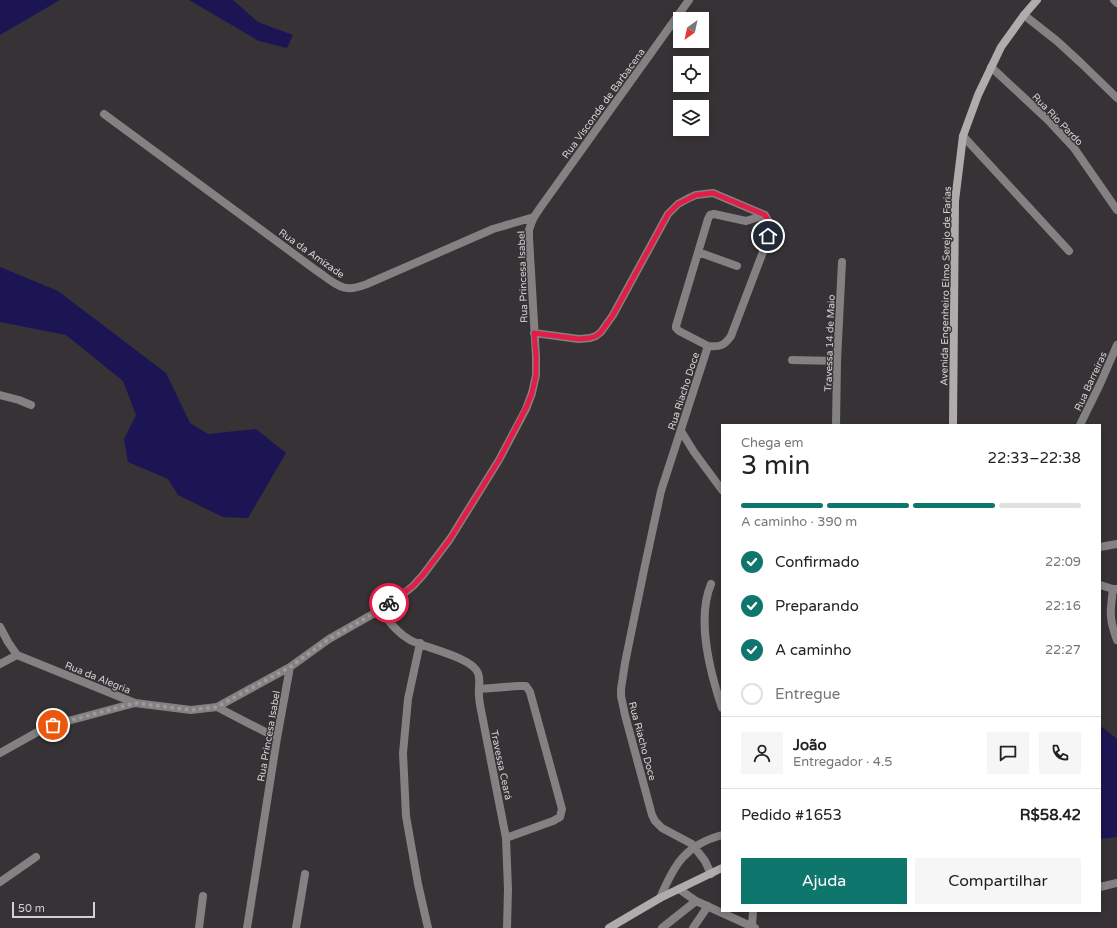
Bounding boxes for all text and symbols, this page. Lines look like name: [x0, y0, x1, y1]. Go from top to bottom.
north arrow: [673, 12, 709, 48]
map controls: [673, 12, 709, 136]
street label: Rua Visconde de Barbacena: [560, 46, 648, 161]
button: locate: [673, 56, 709, 92]
street label: Rua Rio Pardo: [1029, 91, 1085, 148]
button: layers: [673, 100, 709, 136]
street label: Avenida Engenheiro Elmo Serejo de Farias: [938, 186, 954, 386]
pin: [751, 219, 785, 253]
icon: home: [757, 225, 779, 247]
street label: Rua da Amizade: [276, 227, 347, 281]
street label: Rua Princesa Isabel: [515, 231, 531, 323]
street label: Travessa 14 de Maio: [822, 294, 838, 392]
street label: Rua Barreiras: [1072, 350, 1110, 413]
street label: Rua Riacho Doce: [666, 351, 702, 432]
text: Chega em: [741, 435, 804, 451]
text: 22:33–22:38: [988, 449, 1081, 467]
text: 3 min: [741, 450, 810, 481]
text: A caminho · 390 m: [741, 514, 857, 530]
icon: check: [741, 551, 763, 573]
text: Confirmado: [775, 553, 859, 571]
text: 22:09: [1045, 554, 1081, 570]
courier: [369, 583, 409, 623]
icon: bike: [378, 592, 400, 614]
icon: check: [741, 595, 763, 617]
text: Preparando: [775, 597, 859, 615]
text: 22:16: [1045, 598, 1081, 614]
icon: check: [741, 639, 763, 661]
text: A caminho: [775, 641, 851, 659]
text: 22:27: [1045, 642, 1081, 658]
street label: Rua da Alegria: [63, 659, 132, 697]
text: Entregue: [775, 685, 840, 703]
street label: Rua Princesa Isabel: [255, 690, 283, 783]
street label: Rua Riacho Doce: [626, 701, 658, 782]
pin: [36, 708, 70, 742]
icon: bag: [42, 714, 64, 736]
street label: Travessa Ceará: [488, 729, 514, 801]
button: person: [741, 732, 783, 774]
button: chat: [987, 732, 1029, 774]
button: phone: [1039, 732, 1081, 774]
text: João: [793, 736, 827, 754]
text: Entregador · 4.5: [793, 754, 893, 770]
text: Pedido #1653: [741, 806, 842, 824]
text: R$58.42: [1020, 806, 1081, 824]
button: Ajuda: [741, 858, 907, 904]
button: Compartilhar: [915, 858, 1081, 904]
scale bar: [12, 900, 95, 919]
text: 50 m: [18, 902, 45, 915]

